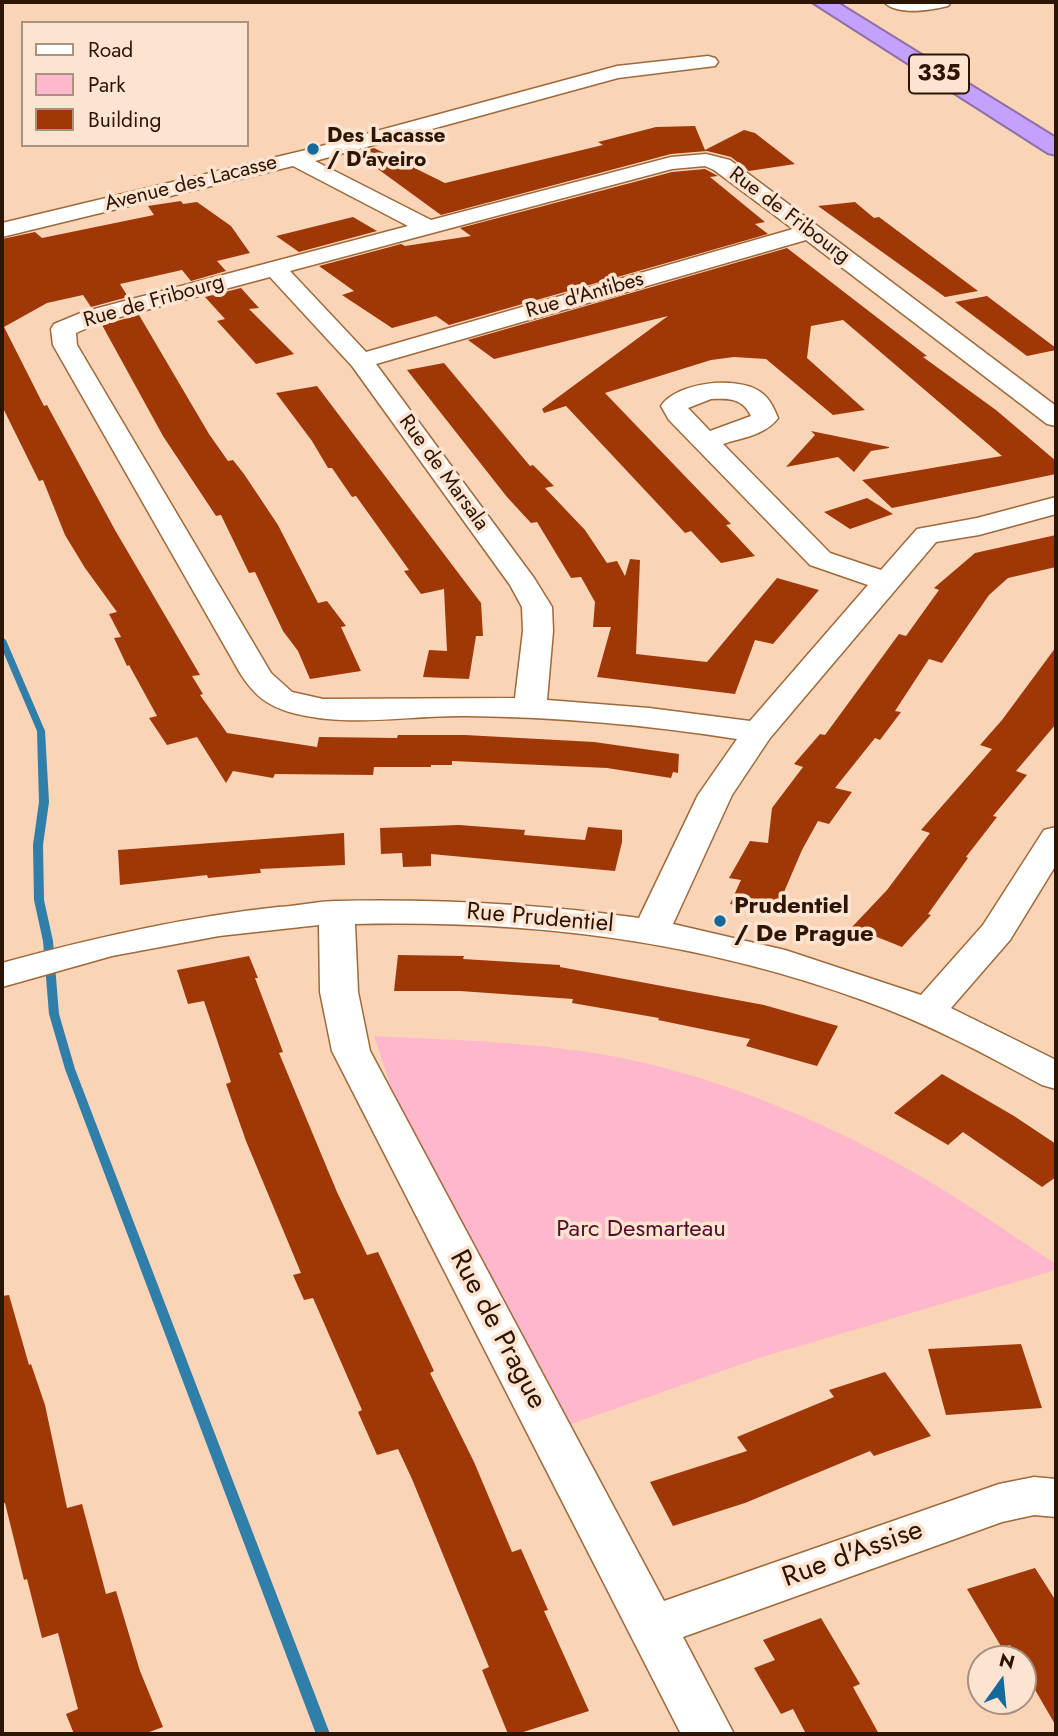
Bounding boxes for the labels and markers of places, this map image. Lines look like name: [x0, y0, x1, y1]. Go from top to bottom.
place label: Des Lacasse / D'aveiro: [327, 124, 446, 174]
marker: Des Lacasse / D'aveiro: [305, 141, 321, 157]
place label: Prudentiel / De Prague: [734, 893, 874, 949]
marker: Prudentiel / De Prague: [712, 913, 728, 929]

